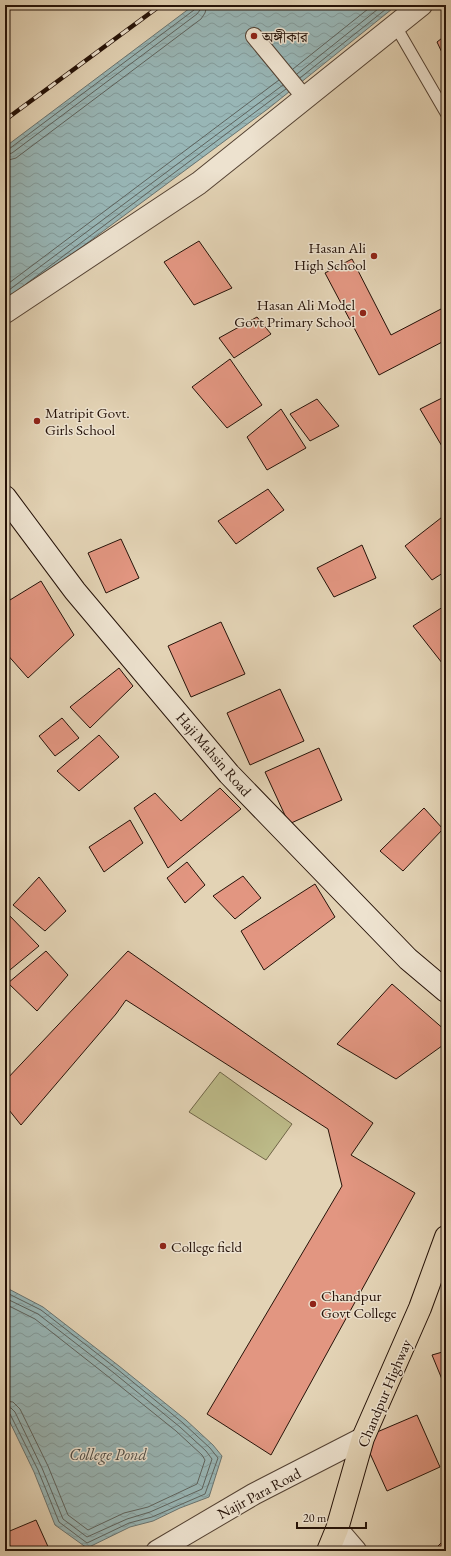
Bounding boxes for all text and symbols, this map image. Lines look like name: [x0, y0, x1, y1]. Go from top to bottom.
place label: অঙ্গীকার: [261, 27, 309, 46]
marker: অঙ্গীকার: [249, 31, 259, 41]
place label: Hasan Ali High School: [294, 238, 366, 274]
marker: Hasan Ali High School: [369, 251, 379, 261]
place label: Hasan Ali Model Govt Primary School: [234, 295, 355, 331]
marker: Hasan Ali Model Govt Primary School: [358, 308, 368, 318]
place label: Matripit Govt. Girls School: [45, 403, 130, 439]
marker: Matripit Govt. Girls School: [32, 416, 42, 426]
street label: Haji Mahsin Road: [172, 708, 256, 800]
place label: College field: [171, 1237, 242, 1256]
marker: College field: [158, 1241, 168, 1251]
place label: Chandpur Govt College: [321, 1286, 397, 1322]
marker: Chandpur Govt College: [308, 1299, 318, 1309]
street label: Chandpur Highway: [353, 1336, 416, 1450]
water label: College Pond: [69, 1444, 147, 1465]
street label: Najir Para Road: [214, 1463, 304, 1523]
scale bar: [297, 1504, 366, 1530]
text: 20 m: [303, 1510, 327, 1526]

